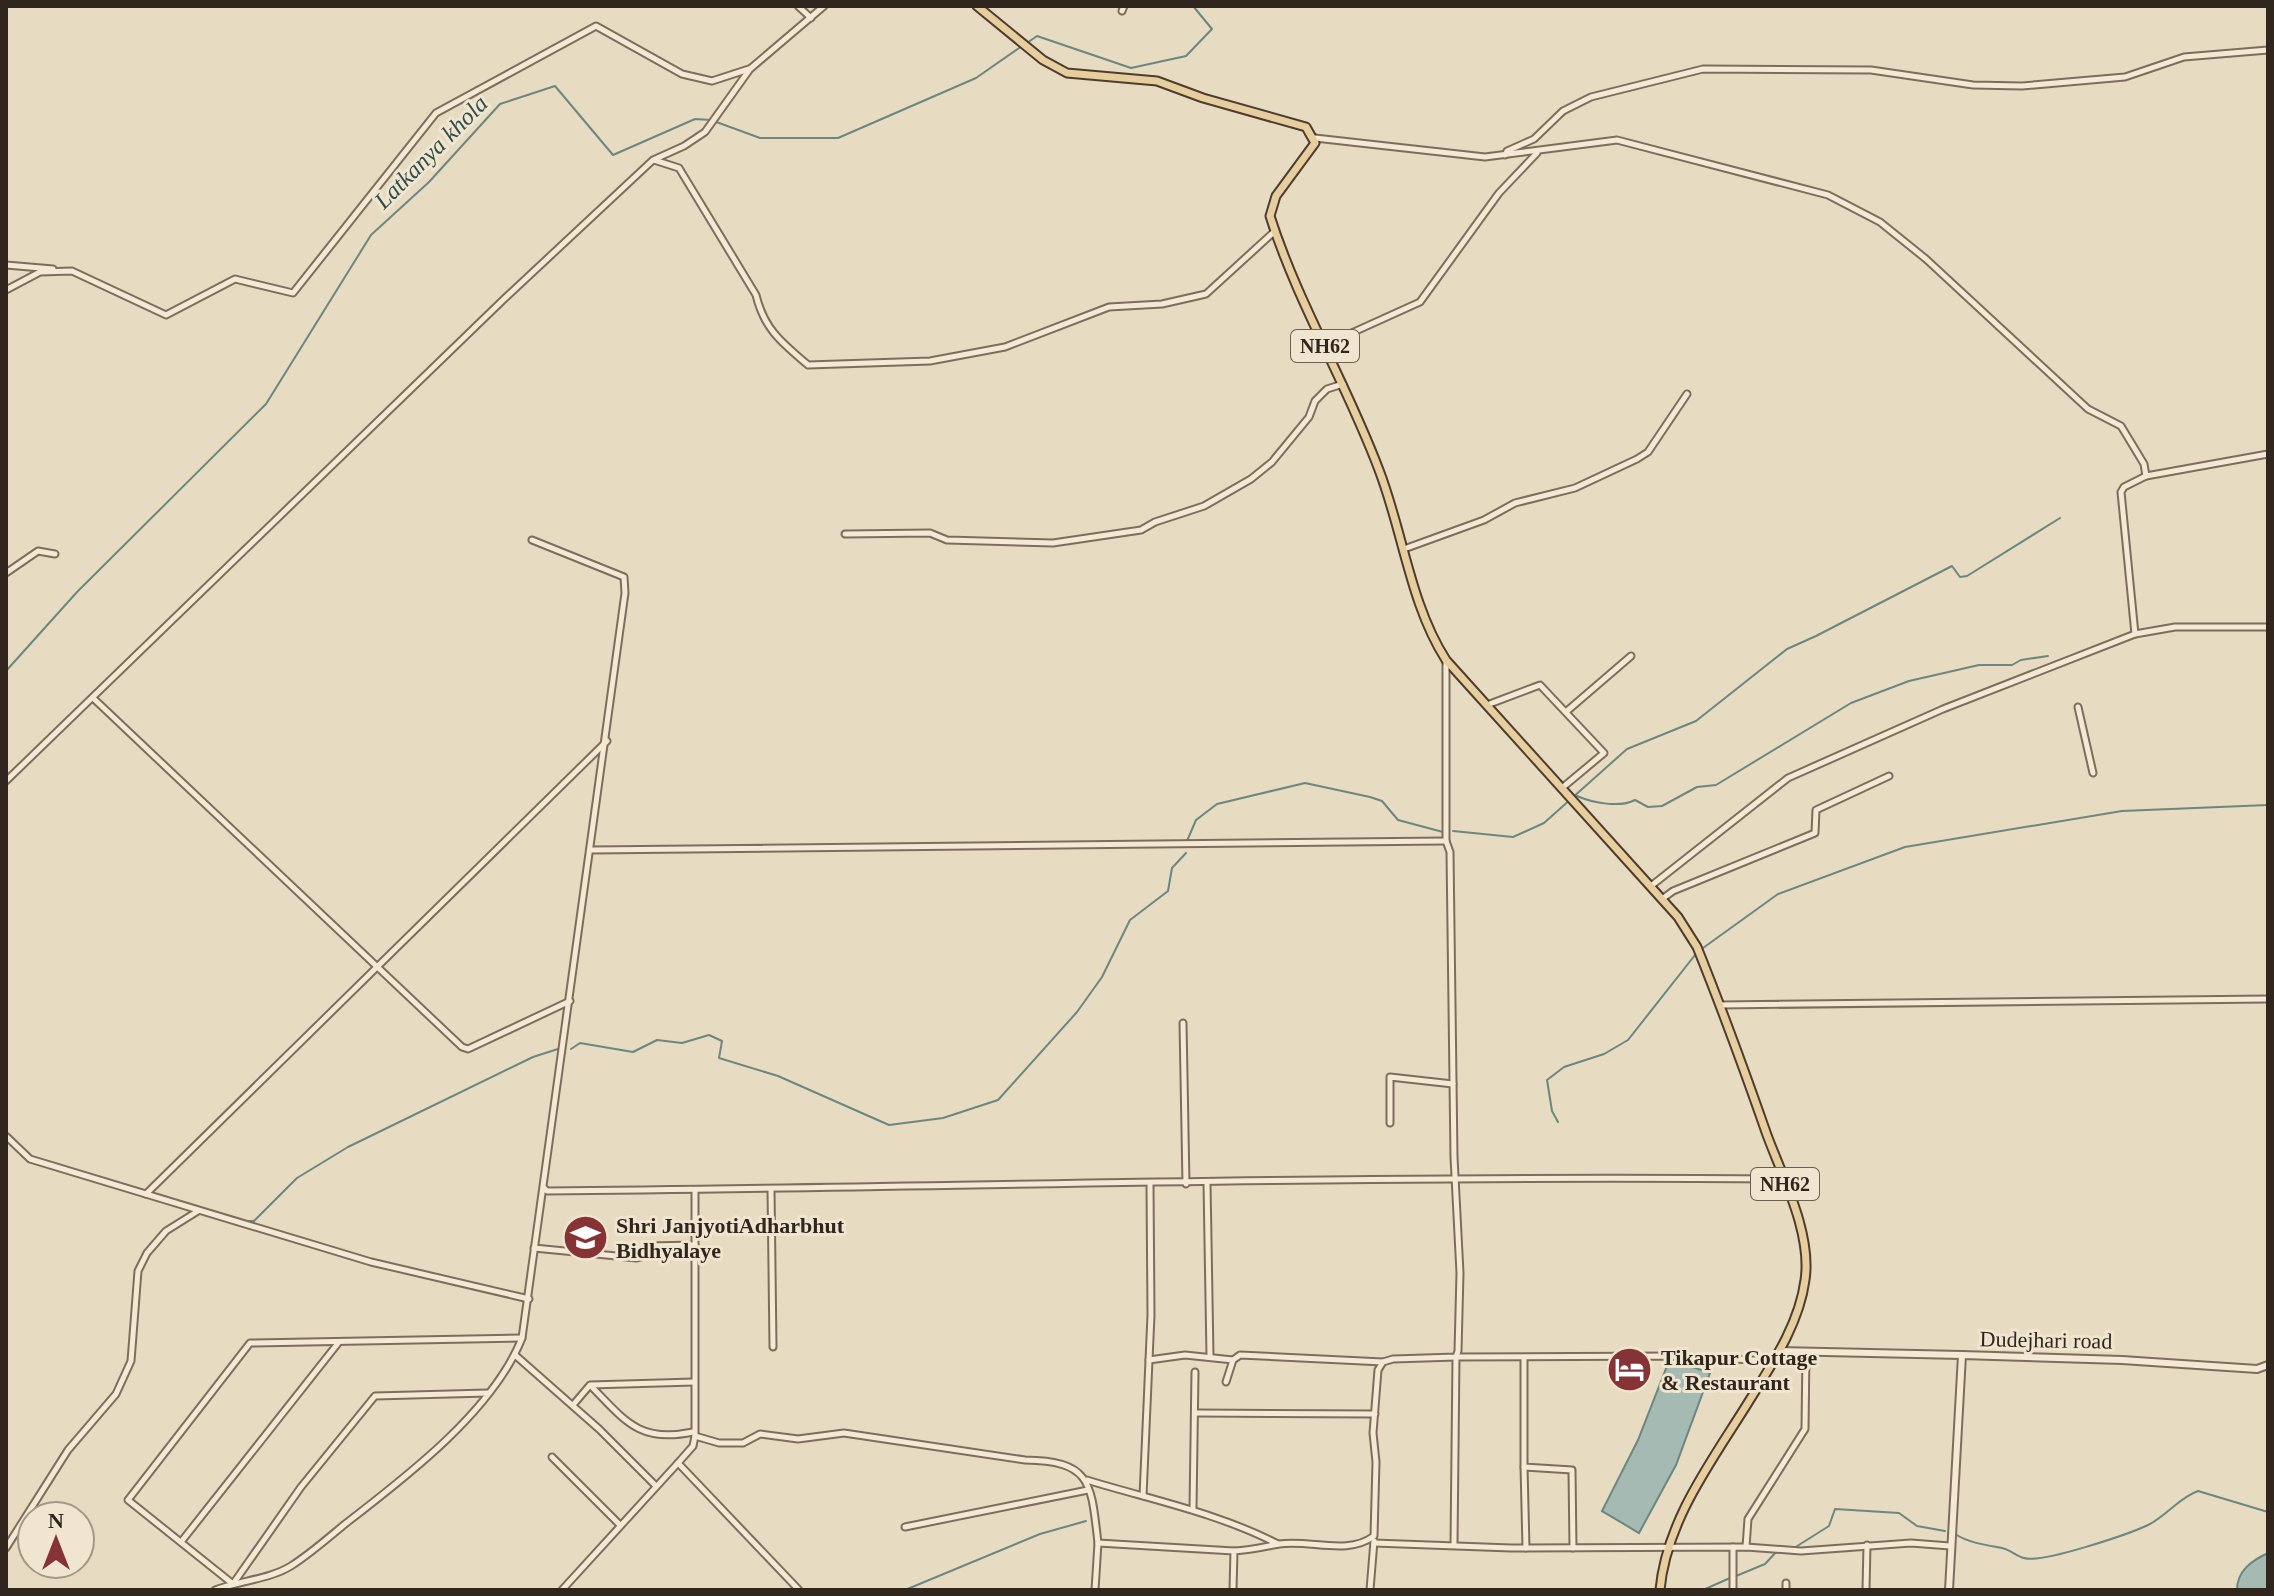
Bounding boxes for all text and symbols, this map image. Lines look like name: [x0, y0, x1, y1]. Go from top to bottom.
water label: Latkanya khola: [369, 90, 493, 214]
road number: NH62: [1291, 330, 1359, 362]
road number: NH62: [1751, 1168, 1819, 1200]
place label: Shri JanjyotiAdharbhut Bidhyalaye: [616, 1213, 845, 1263]
school or university icon: Shri JanjyotiAdharbhut Bidhyalaye: [561, 1214, 609, 1262]
street label: Dudejhari road: [1980, 1326, 2112, 1354]
place label: Tikapur Cottage & Restaurant: [1661, 1345, 1818, 1395]
hotel icon: Tikapur Cottage & Restaurant: [1606, 1346, 1654, 1394]
north arrow: [16, 1500, 96, 1580]
text: N: [48, 1508, 64, 1533]

